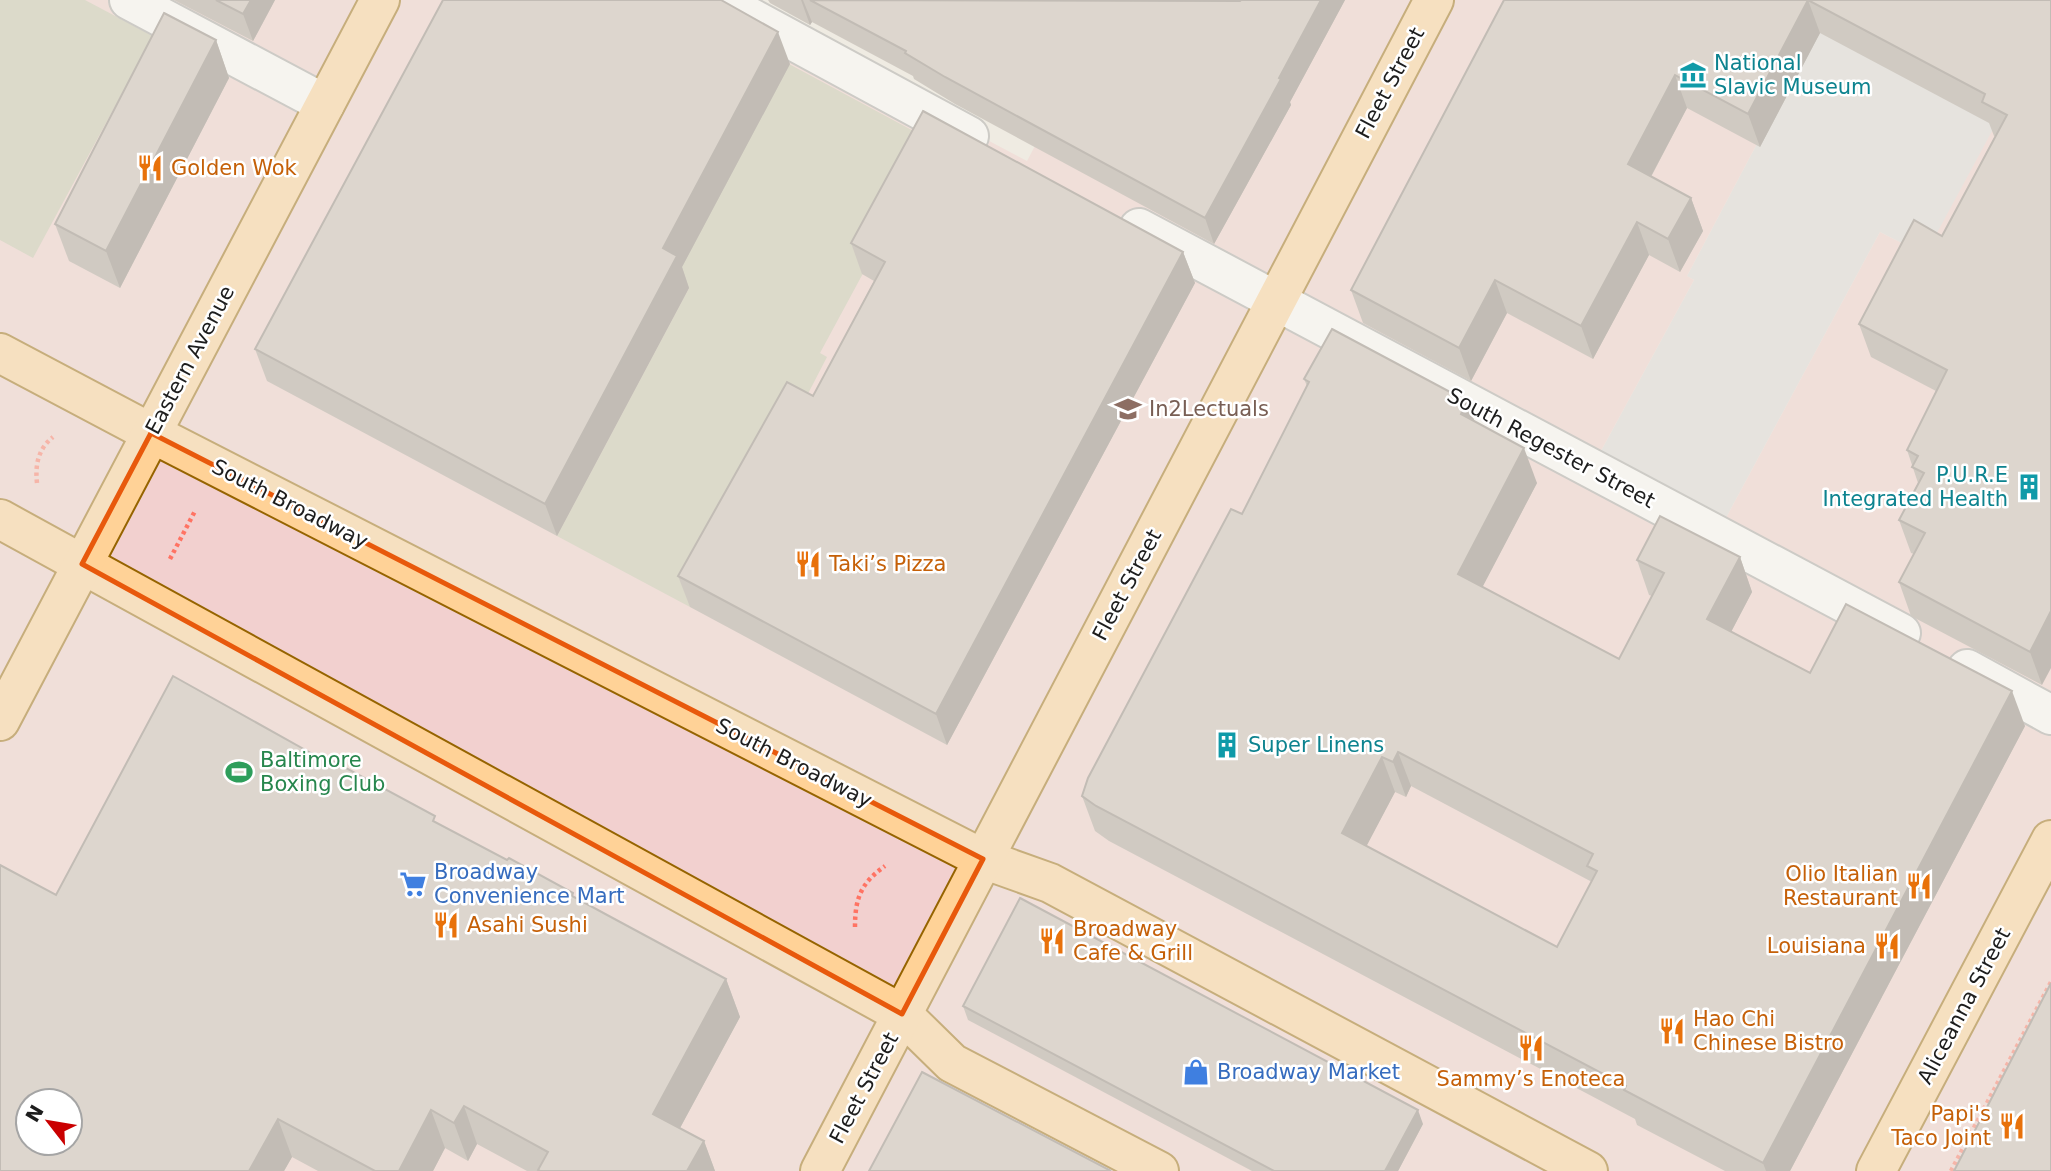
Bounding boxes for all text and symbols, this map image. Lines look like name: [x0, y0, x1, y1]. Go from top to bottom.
street label: Fleet Street: [1351, 23, 1429, 143]
place label: National Slavic Museum: [1714, 51, 1872, 99]
museum icon: National Slavic Museum: [1678, 60, 1708, 90]
restaurant icon: Golden Wok: [135, 153, 165, 183]
place label: Golden Wok: [171, 156, 298, 180]
street label: Eastern Avenue: [141, 282, 239, 438]
street label: South Regester Street: [1443, 383, 1659, 513]
school or university icon: In2Lectuals: [1113, 394, 1143, 424]
place label: In2Lectuals: [1149, 397, 1269, 421]
street label: South Broadway: [208, 454, 372, 554]
place label: P.U.R.E Integrated Health: [1822, 463, 2008, 511]
building icon: P.U.R.E Integrated Health: [2014, 472, 2044, 502]
street label: Fleet Street: [1088, 525, 1166, 645]
restaurant icon: Taki’s Pizza: [793, 549, 823, 579]
place label: Taki’s Pizza: [828, 552, 946, 576]
street label: South Broadway: [712, 713, 876, 813]
building icon: Super Linens: [1212, 730, 1242, 760]
place label: Super Linens: [1248, 733, 1384, 757]
place label: Baltimore Boxing Club: [260, 748, 385, 796]
sports icon: Baltimore Boxing Club: [224, 757, 254, 787]
place label: Broadway Convenience Mart: [434, 860, 625, 908]
place label: Olio Italian Restaurant: [1783, 862, 1898, 910]
supermarket icon: Broadway Convenience Mart: [398, 869, 428, 899]
restaurant icon: Olio Italian Restaurant: [1904, 871, 1934, 901]
restaurant icon: Asahi Sushi: [431, 910, 461, 940]
place label: Asahi Sushi: [467, 913, 588, 937]
place label: Broadway Cafe & Grill: [1073, 917, 1193, 965]
street label: Aliceanna Street: [1913, 924, 2015, 1088]
restaurant icon: Broadway Cafe & Grill: [1037, 926, 1067, 956]
restaurant icon: Louisiana: [1872, 931, 1902, 961]
place label: Louisiana: [1767, 934, 1866, 958]
place label: Hao Chi Chinese Bistro: [1693, 1007, 1844, 1055]
restaurant icon: Hao Chi Chinese Bistro: [1657, 1016, 1687, 1046]
street label: Fleet Street: [825, 1028, 903, 1148]
restaurant icon: Sammy’s Enoteca: [1516, 1033, 1546, 1063]
shop icon: Broadway Market: [1181, 1057, 1211, 1087]
place label: Broadway Market: [1217, 1060, 1400, 1084]
place label: Sammy’s Enoteca: [1437, 1067, 1625, 1091]
north arrow: [14, 1087, 84, 1157]
text: N: [21, 1101, 48, 1126]
place label: Papi's Taco Joint: [1890, 1102, 1991, 1150]
restaurant icon: Papi's Taco Joint: [1997, 1111, 2027, 1141]

